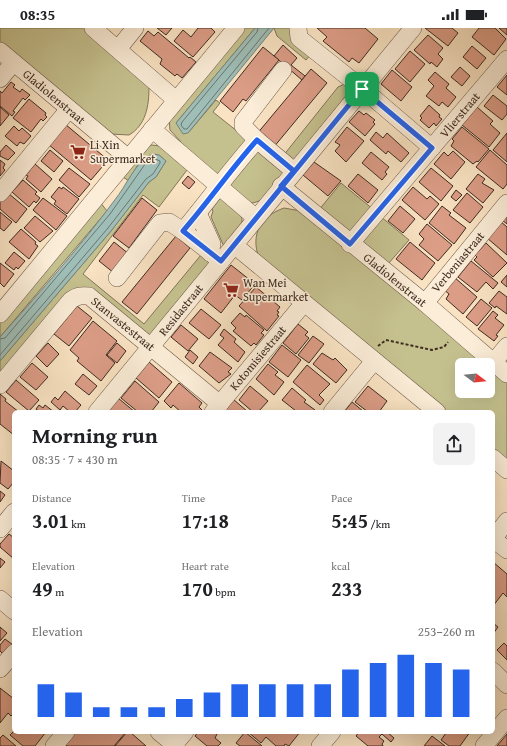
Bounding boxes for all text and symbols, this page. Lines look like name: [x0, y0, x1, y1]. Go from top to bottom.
text: 08:35: [20, 4, 55, 25]
street label: Gladiolenstraat: [19, 65, 90, 128]
pin: [345, 72, 379, 106]
icon: arrive: [351, 78, 373, 100]
street label: Vlierstraat: [436, 88, 484, 141]
place label: Li Xin Supermarket: [90, 136, 156, 167]
supermarket icon: Li Xin Supermarket: [69, 143, 87, 161]
street label: Verbeniastraat: [427, 227, 489, 296]
street label: Gladiolenstraat: [360, 249, 431, 311]
place label: Wan Mei Supermarket: [243, 274, 309, 305]
street label: Residastraat: [154, 280, 207, 339]
supermarket icon: Wan Mei Supermarket: [222, 281, 240, 299]
street label: Stanvastestraat: [88, 292, 160, 355]
street label: Kotomisiestraat: [225, 321, 290, 394]
north arrow: [455, 358, 495, 398]
map controls: [455, 358, 495, 398]
text: Morning run: [32, 419, 158, 451]
button: share: [433, 423, 475, 465]
text: 08:35 · 7 × 430 m: [32, 450, 118, 469]
text: Distance: [32, 490, 71, 506]
text: Time: [182, 490, 205, 506]
text: Pace: [331, 490, 352, 506]
text: 3.01: [32, 506, 69, 535]
text: 17:18: [182, 506, 229, 535]
text: 5:45: [331, 506, 368, 535]
text: km: [69, 516, 86, 532]
text: /km: [368, 516, 390, 532]
text: Elevation: [32, 558, 75, 574]
text: Heart rate: [182, 558, 229, 574]
text: kcal: [331, 558, 350, 574]
text: 49: [32, 574, 53, 603]
text: 170: [182, 574, 213, 603]
text: 233: [331, 574, 362, 603]
text: m: [53, 584, 64, 600]
text: bpm: [213, 584, 236, 600]
text: Elevation: [32, 622, 83, 641]
text: 253–260 m: [418, 622, 475, 641]

